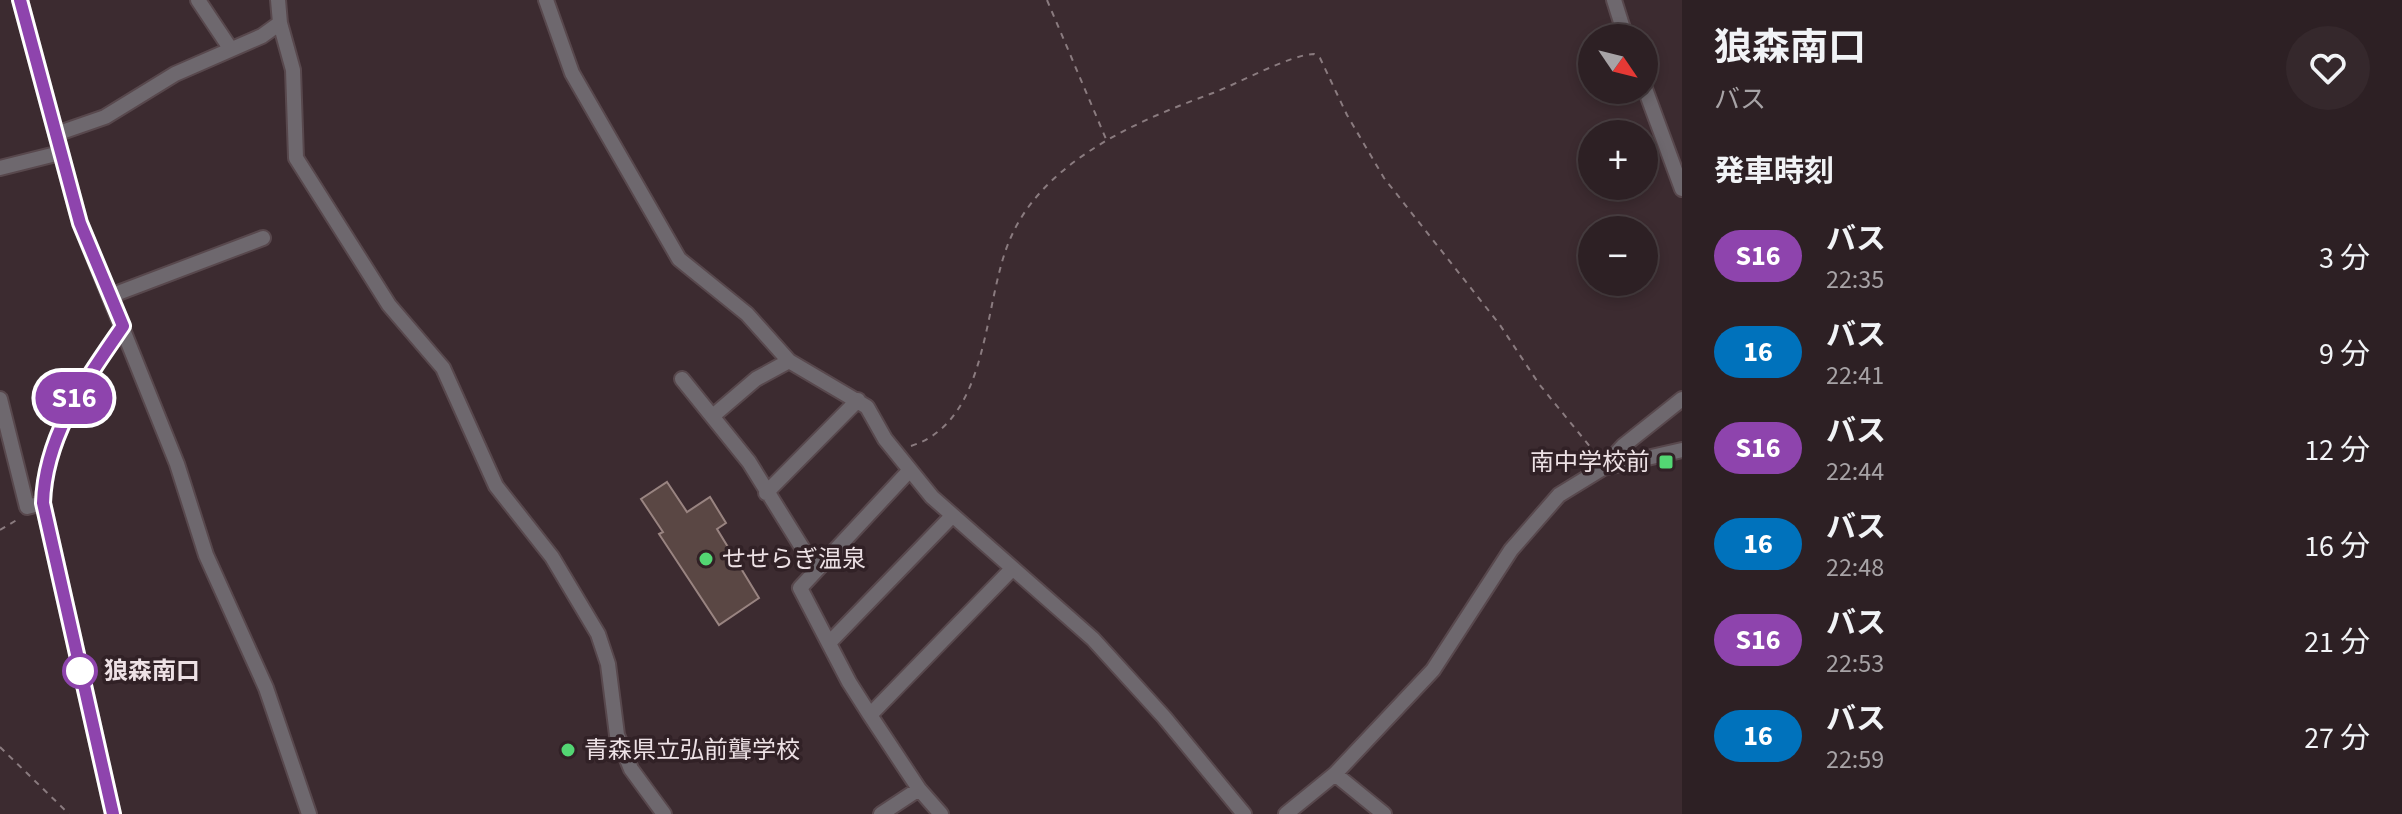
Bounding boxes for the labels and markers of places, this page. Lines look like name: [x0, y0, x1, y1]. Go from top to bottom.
place label: 南中学校前: [1530, 445, 1650, 480]
marker: 南中学校前: [1657, 453, 1675, 471]
place label: せせらぎ温泉: [722, 542, 866, 577]
marker: せせらぎ温泉: [697, 550, 715, 568]
marker: 狼森南口: [63, 654, 97, 688]
place label: 狼森南口: [104, 654, 200, 689]
place label: 青森県立弘前聾学校: [584, 733, 800, 768]
marker: 青森県立弘前聾学校: [559, 741, 577, 759]

